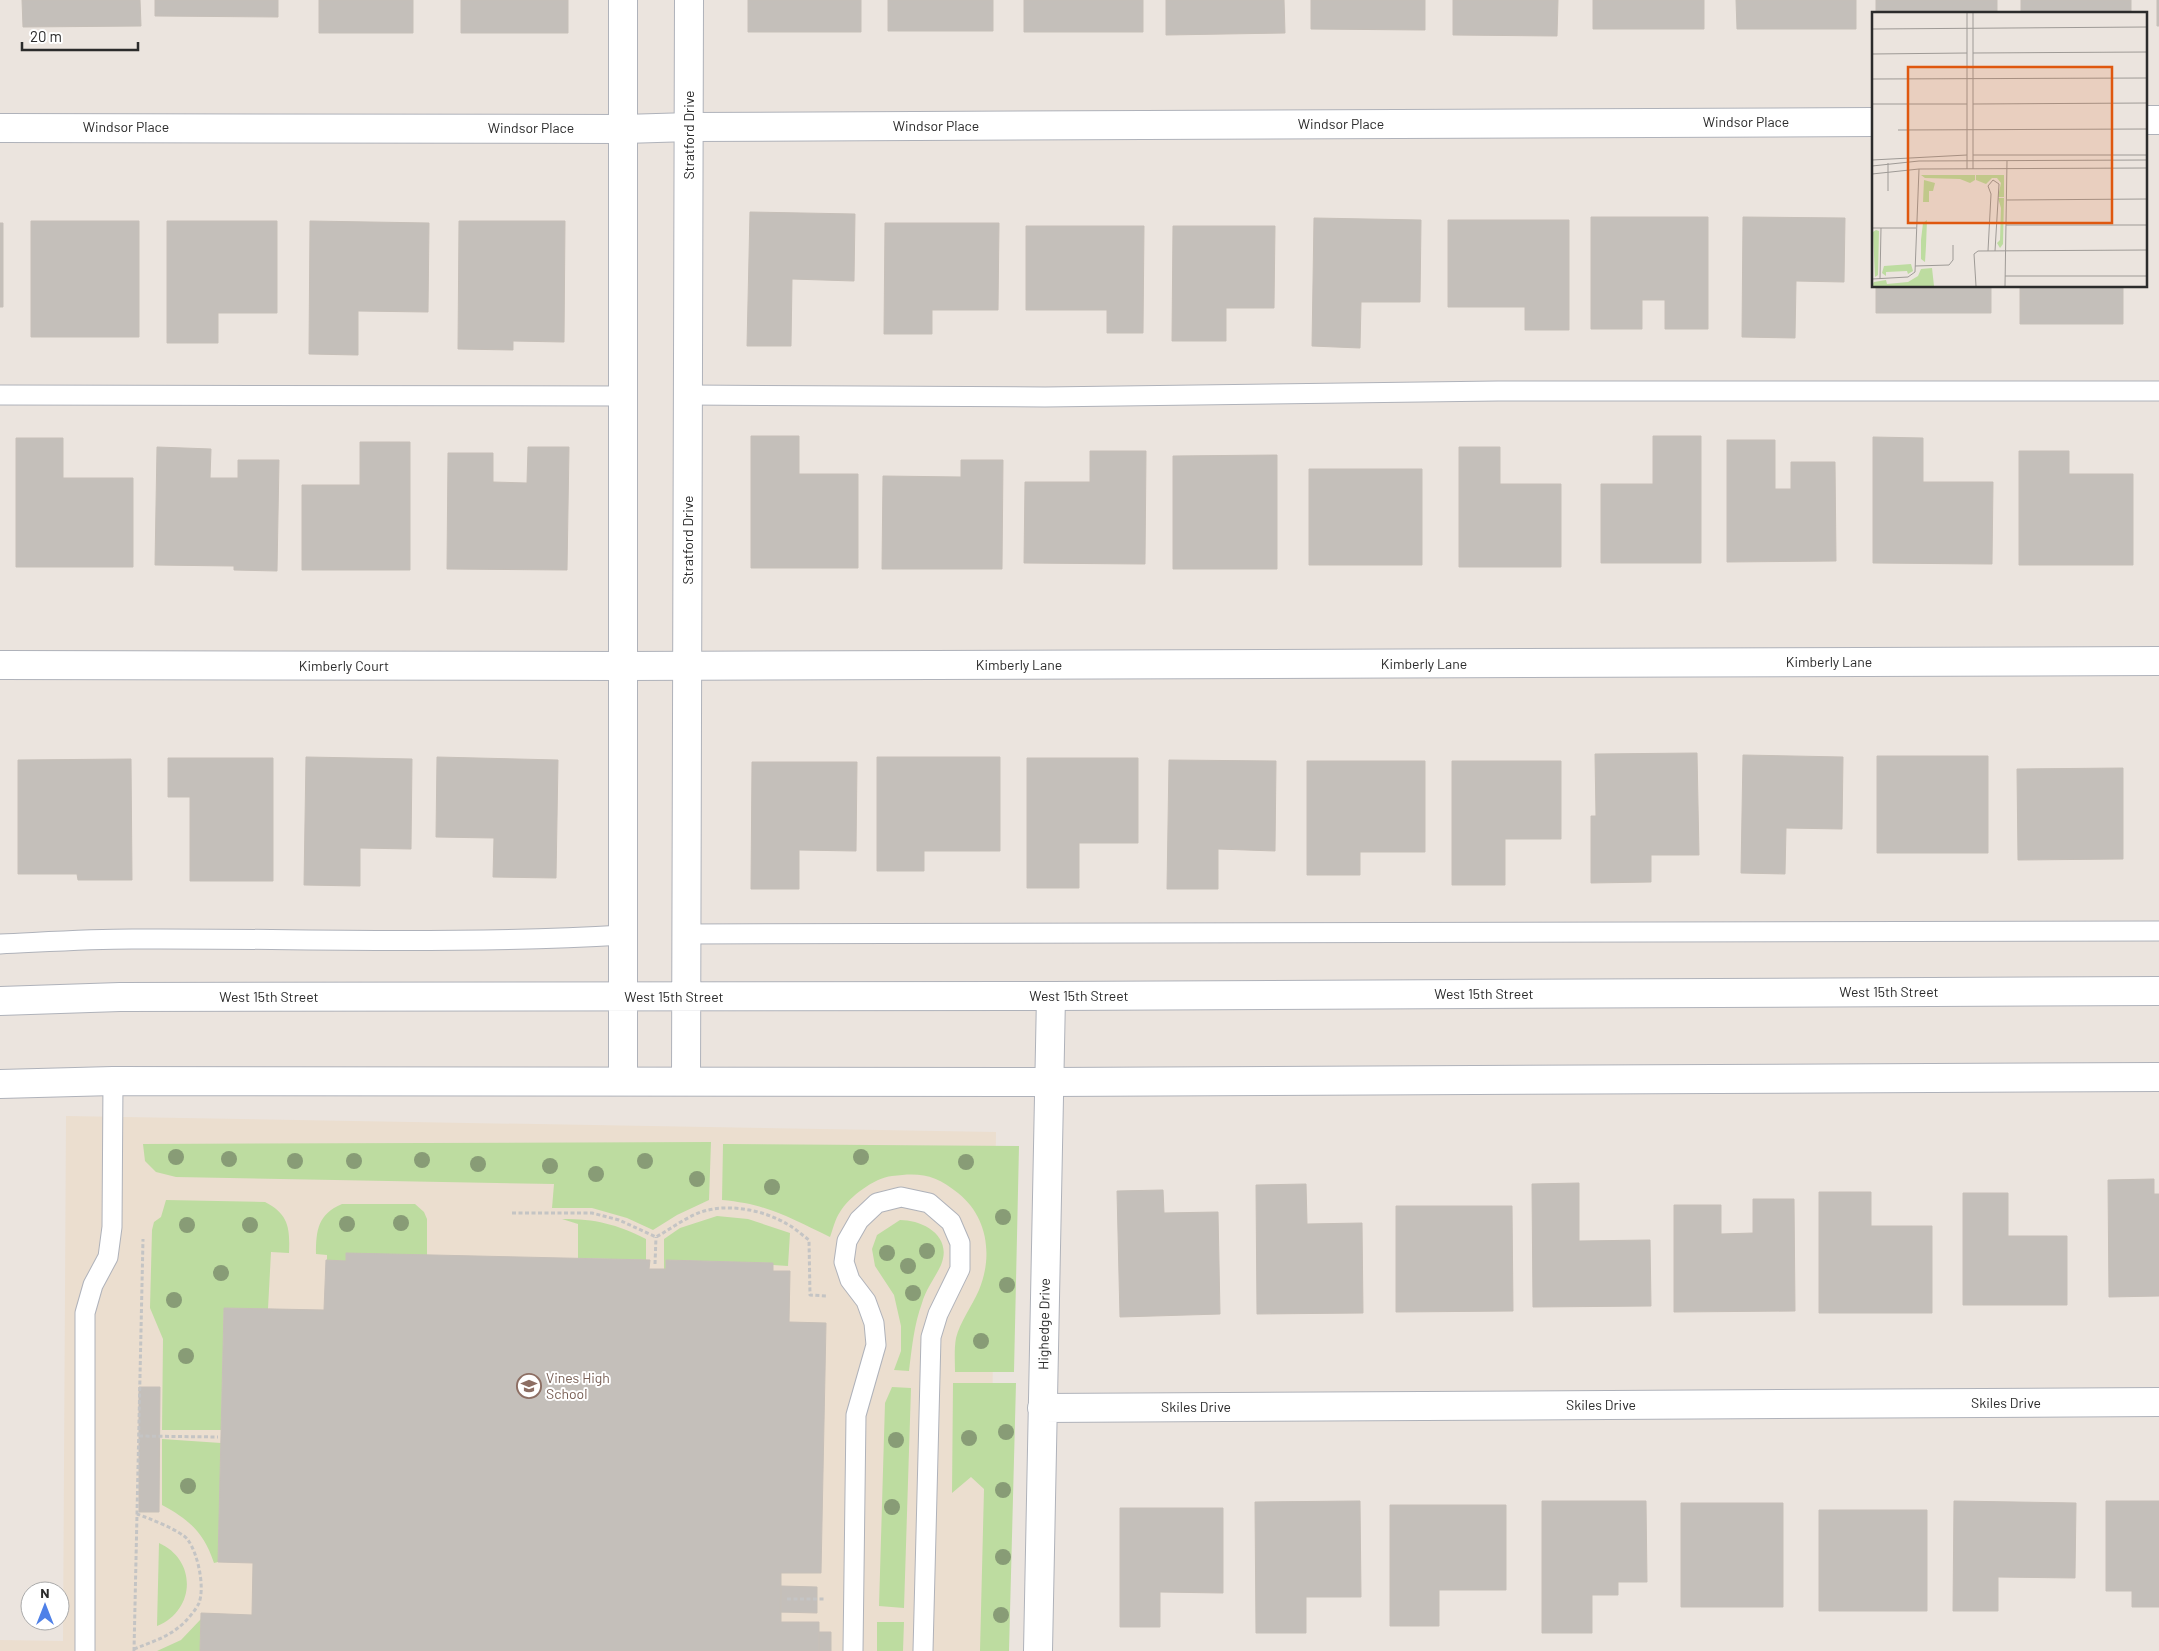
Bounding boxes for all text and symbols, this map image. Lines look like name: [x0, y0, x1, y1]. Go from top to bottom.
inset map: [1872, 12, 2146, 288]
scale bar: [22, 20, 139, 52]
text: 20 m: [30, 27, 62, 45]
street label: Stratford Drive: [680, 90, 697, 180]
street label: Windsor Place: [1703, 113, 1789, 130]
street label: Windsor Place: [1298, 115, 1384, 132]
street label: Windsor Place: [893, 117, 979, 134]
street label: Windsor Place: [83, 118, 169, 135]
street label: Windsor Place: [488, 119, 574, 136]
street label: Stratford Drive: [679, 495, 696, 585]
street label: Kimberly Lane: [1786, 653, 1872, 670]
street label: Kimberly Lane: [1381, 655, 1467, 672]
street label: Kimberly Lane: [976, 656, 1062, 673]
street label: Kimberly Court: [299, 657, 389, 674]
street label: West 15th Street: [1839, 983, 1939, 1000]
street label: West 15th Street: [1434, 985, 1534, 1002]
street label: West 15th Street: [1029, 987, 1129, 1004]
street label: West 15th Street: [219, 988, 319, 1005]
street label: West 15th Street: [624, 988, 724, 1005]
street label: Highedge Drive: [1034, 1278, 1053, 1370]
place label: Vines High School: [546, 1369, 610, 1402]
school or university icon: Vines High School: [516, 1373, 542, 1399]
street label: Skiles Drive: [1971, 1394, 2041, 1411]
street label: Skiles Drive: [1566, 1396, 1636, 1413]
street label: Skiles Drive: [1161, 1398, 1231, 1415]
north arrow: [20, 1581, 70, 1631]
text: N: [40, 1584, 50, 1601]

